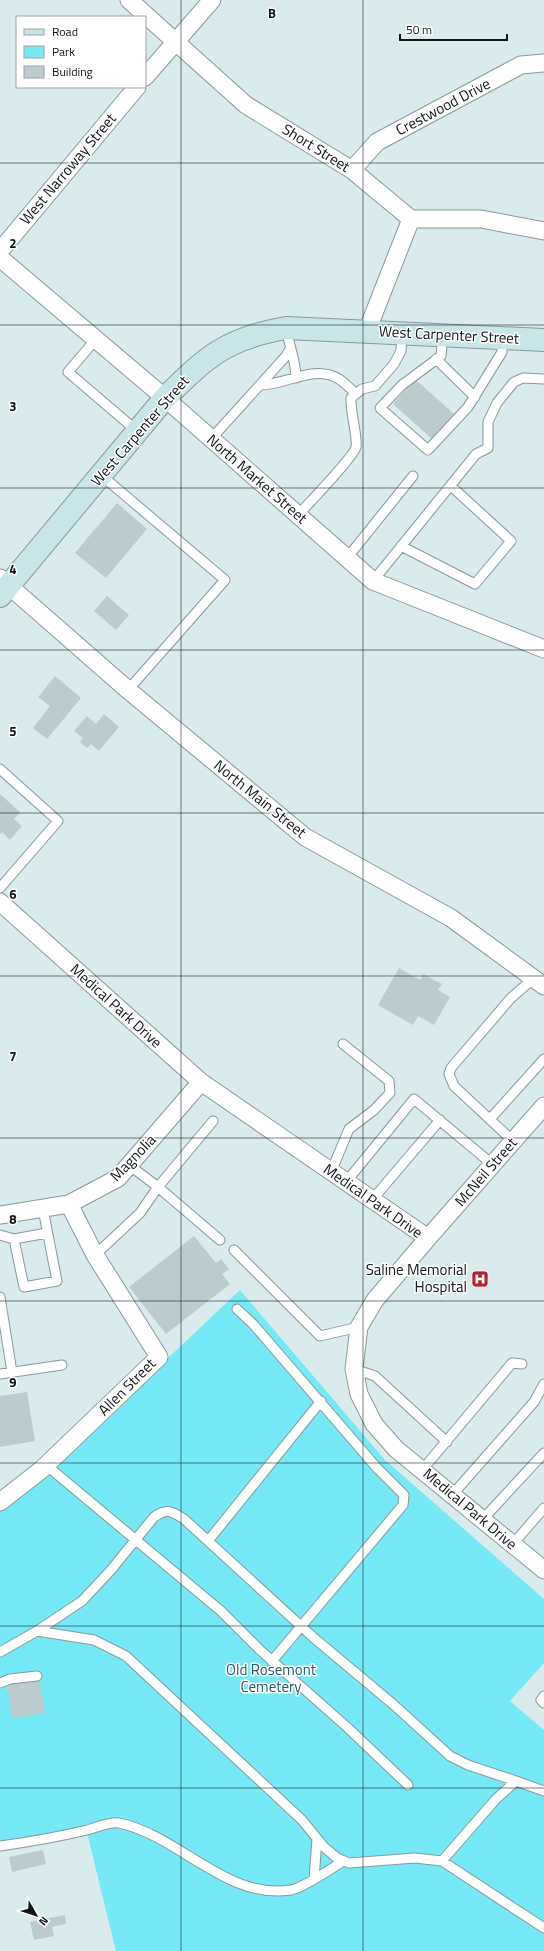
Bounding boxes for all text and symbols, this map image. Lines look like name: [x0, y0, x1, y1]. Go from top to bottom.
text: B: [268, 3, 276, 23]
legend: [16, 16, 146, 88]
scale bar: [400, 16, 507, 42]
text: 50 m: [406, 20, 432, 39]
text: Road: [52, 22, 78, 41]
text: Park: [52, 42, 75, 61]
text: Building: [52, 62, 93, 81]
street label: Crestwood Drive: [391, 72, 494, 141]
street label: West Narroway Street: [14, 107, 122, 230]
street label: Short Street: [278, 118, 355, 178]
text: 2: [9, 233, 17, 253]
street label: West Carpenter Street: [378, 319, 520, 350]
street label: West Carpenter Street: [85, 370, 195, 491]
text: 3: [9, 396, 17, 416]
street label: North Market Street: [202, 428, 313, 529]
text: 4: [9, 559, 17, 579]
text: 5: [9, 721, 17, 741]
street label: North Main Street: [209, 754, 312, 844]
text: 6: [9, 884, 17, 904]
street label: Medical Park Drive: [65, 958, 167, 1053]
text: 7: [9, 1046, 17, 1066]
street label: Magnolia: [104, 1128, 161, 1187]
street label: McNeil Street: [449, 1131, 523, 1211]
street label: Medical Park Drive: [319, 1158, 428, 1244]
text: 8: [9, 1209, 17, 1229]
place label: Saline Memorial Hospital: [366, 1258, 467, 1298]
hospital icon: Saline Memorial Hospital: [470, 1269, 490, 1289]
street label: Allen Street: [93, 1352, 161, 1421]
text: 9: [9, 1372, 17, 1392]
street label: Medical Park Drive: [418, 1462, 523, 1555]
park label: Old Rosemont Cemetery: [226, 1658, 317, 1698]
north arrow: [16, 1895, 56, 1935]
text: N: [35, 1913, 52, 1929]

